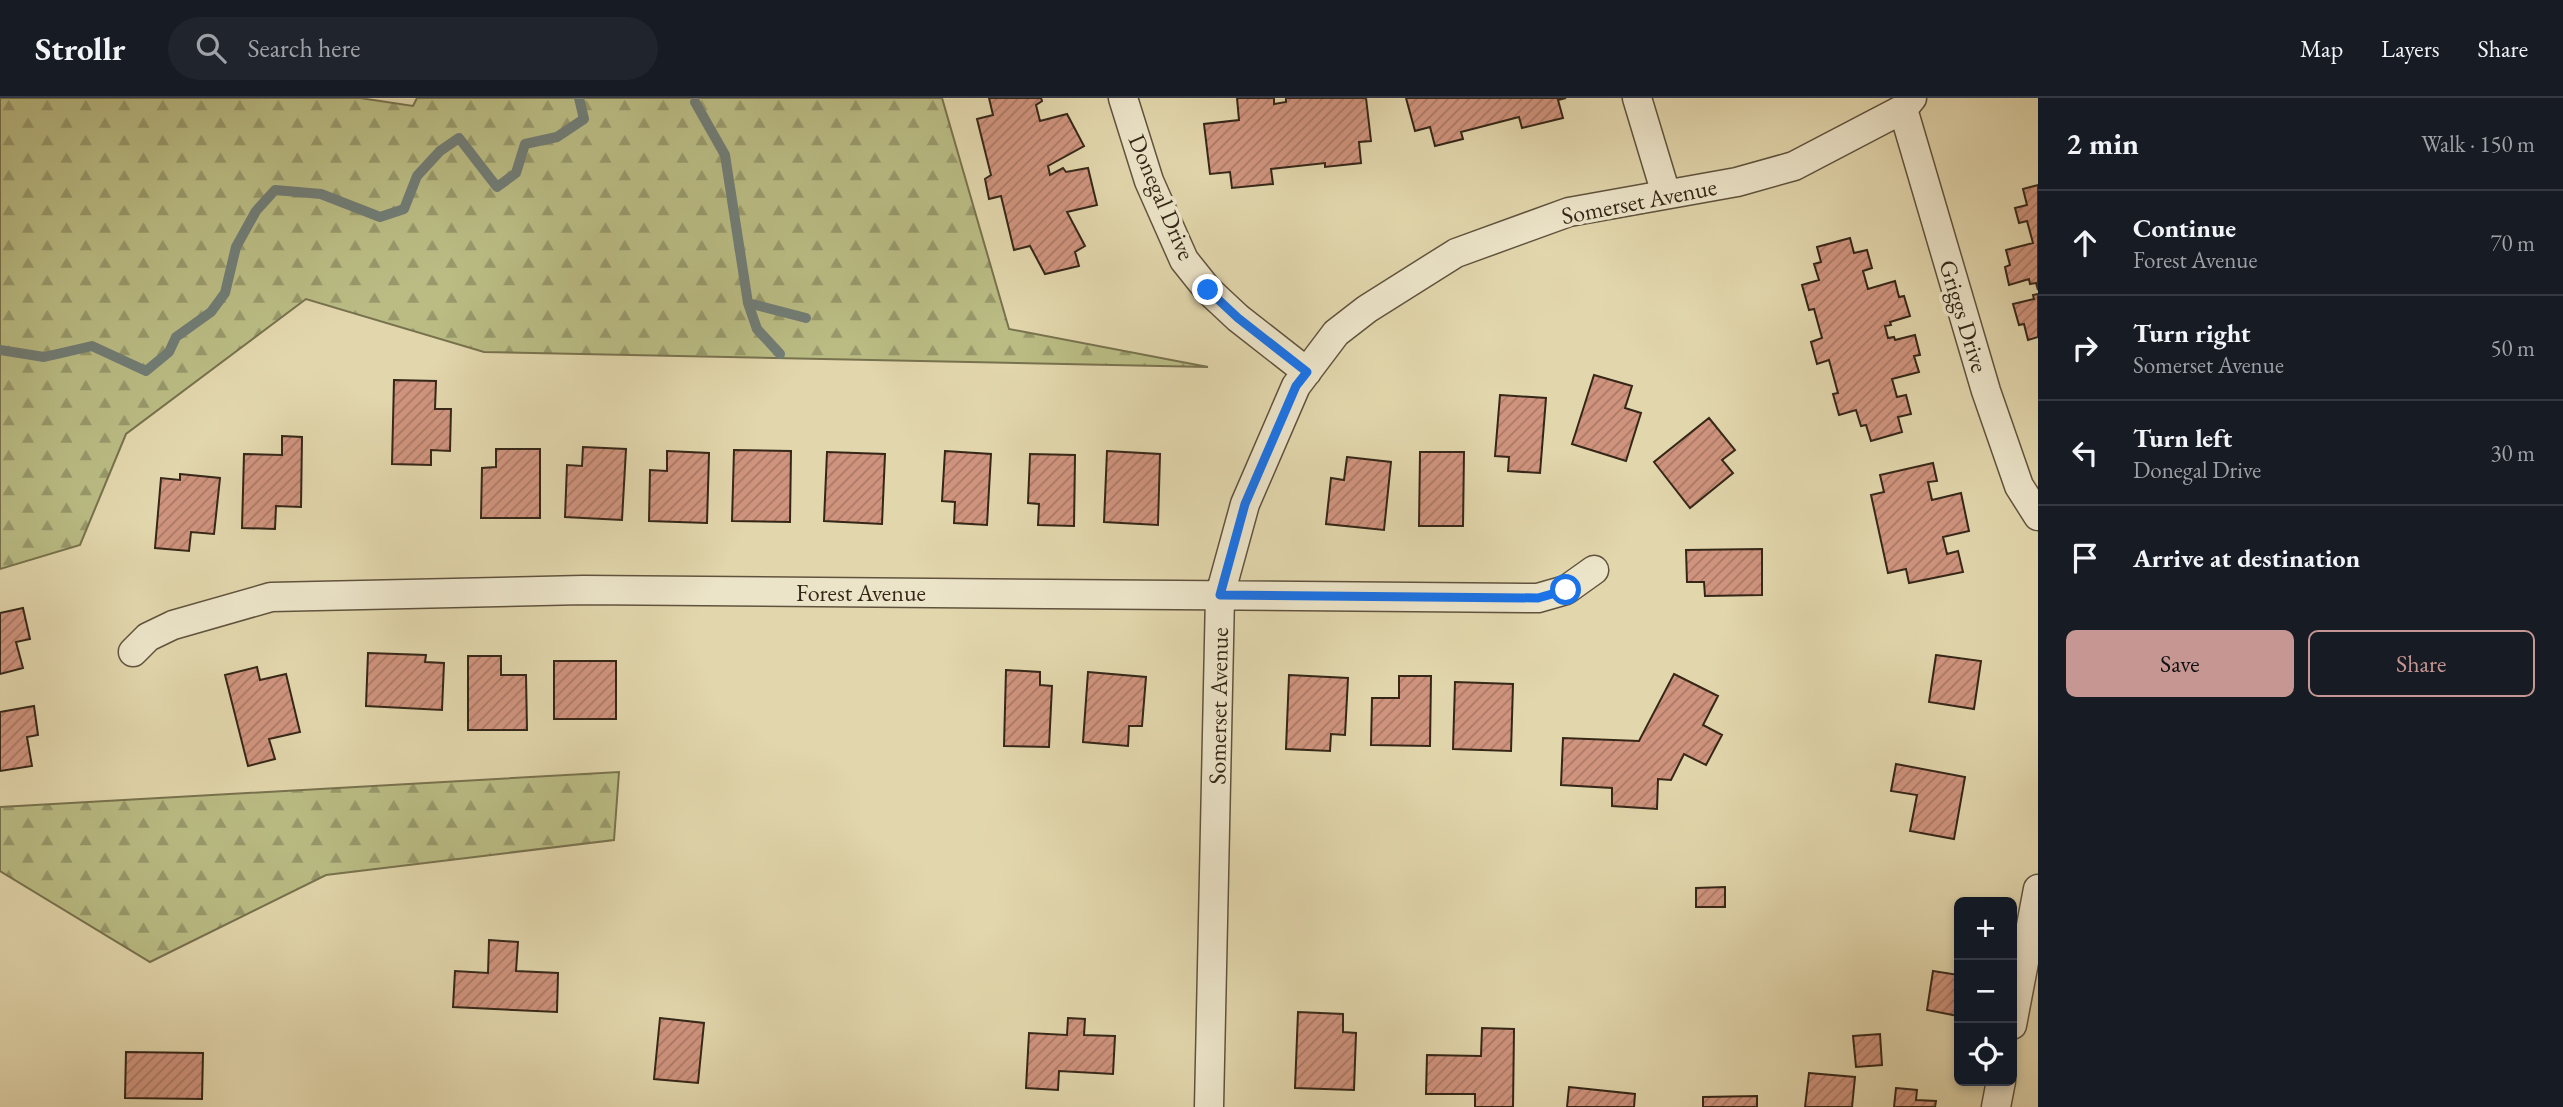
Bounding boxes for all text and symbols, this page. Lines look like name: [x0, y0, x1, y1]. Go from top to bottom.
search box: [168, 17, 658, 80]
text: Strollr: [35, 27, 126, 70]
icon: search: [192, 29, 230, 67]
text: Search here: [248, 31, 360, 65]
text: Map: [2300, 33, 2343, 64]
text: Layers: [2381, 33, 2440, 64]
text: Share: [2478, 33, 2528, 64]
text: 2 min: [2066, 124, 2139, 163]
street label: Donegal Drive: [1122, 129, 1202, 265]
text: Walk · 150 m: [2421, 129, 2535, 159]
street label: Somerset Avenue: [1559, 171, 1719, 231]
text: Continue: [2133, 211, 2236, 245]
icon: ahead: [2066, 224, 2104, 262]
text: 70 m: [2490, 228, 2535, 258]
text: Forest Avenue: [2133, 245, 2257, 275]
street label: Griggs Drive: [1932, 256, 1996, 376]
route end: [1192, 274, 1223, 305]
text: Turn right: [2133, 316, 2251, 350]
icon: right: [2066, 329, 2104, 367]
text: 50 m: [2490, 333, 2535, 363]
text: Somerset Avenue: [2133, 350, 2284, 380]
text: Turn left: [2133, 421, 2232, 455]
icon: left: [2066, 434, 2104, 472]
text: 30 m: [2490, 438, 2535, 468]
text: Donegal Drive: [2133, 455, 2261, 485]
icon: arrive: [2066, 539, 2104, 577]
text: Arrive at destination: [2133, 541, 2360, 575]
route start: [1550, 574, 1581, 605]
street label: Forest Avenue: [796, 577, 926, 608]
street label: Somerset Avenue: [1201, 627, 1235, 785]
button: Save: [2066, 630, 2294, 697]
button: Share: [2308, 630, 2535, 697]
map controls: [1954, 897, 2017, 1086]
button: +: [1954, 897, 2017, 960]
button: −: [1954, 960, 2017, 1023]
button: locate: [1954, 1023, 2017, 1086]

